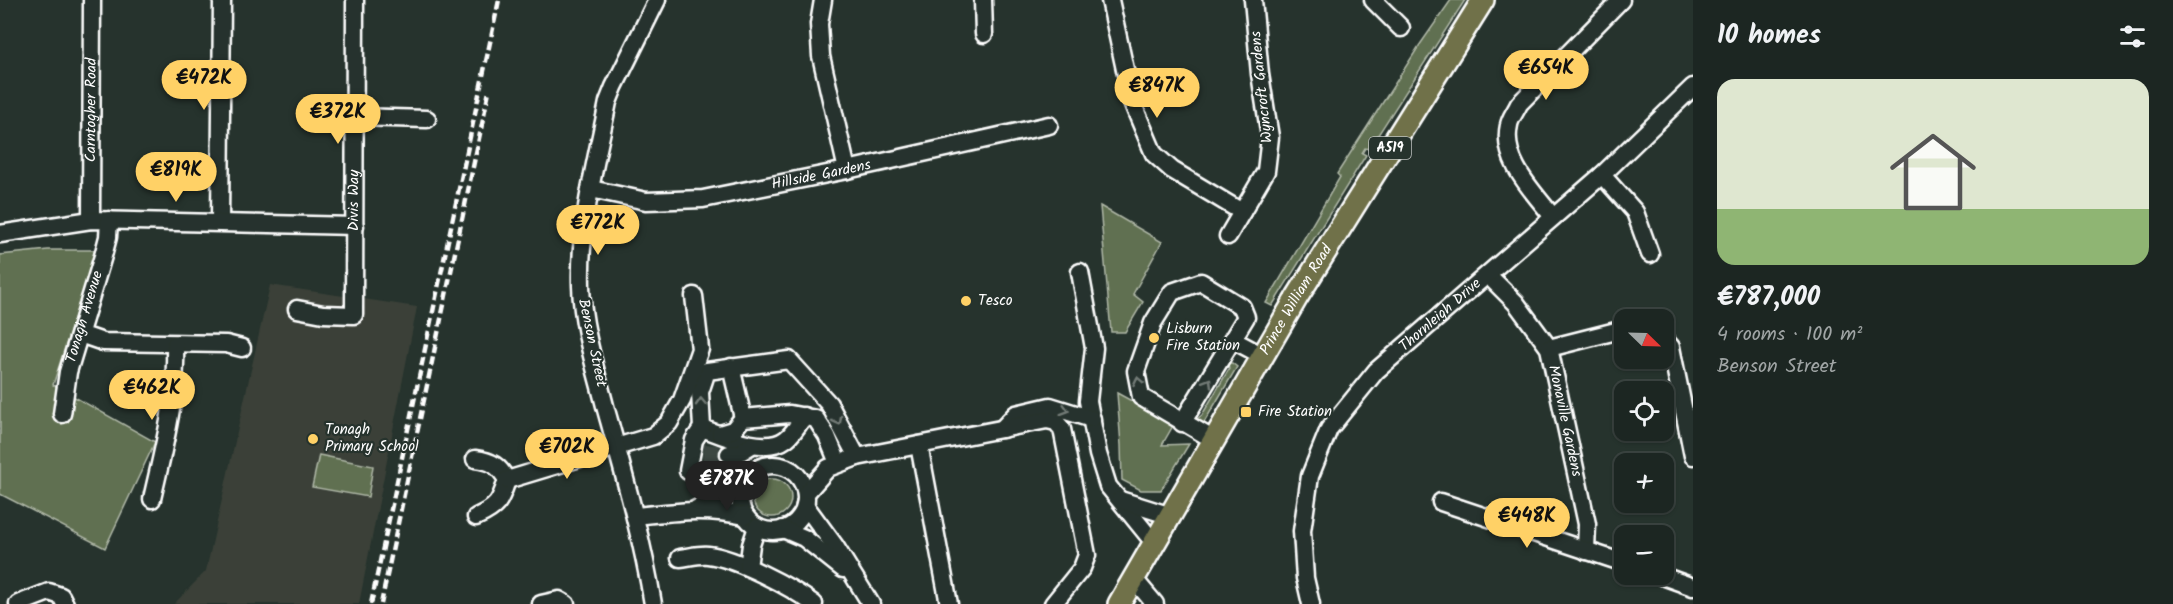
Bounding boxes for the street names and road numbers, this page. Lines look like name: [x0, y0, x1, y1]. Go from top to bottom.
street label: Wyncroft Gardens: [1244, 29, 1280, 144]
street label: Carntogher Road: [79, 57, 104, 162]
road number: A519: [1369, 137, 1411, 159]
street label: Hillside Gardens: [769, 153, 874, 197]
street label: Divis Way: [342, 169, 366, 231]
street label: Prince William Road: [1254, 239, 1339, 360]
street label: Tonagh Avenue: [59, 268, 110, 366]
street label: Thornleigh Drive: [1394, 272, 1487, 358]
street label: Benson Street: [571, 297, 613, 389]
street label: Monaville Gardens: [1541, 363, 1589, 480]

